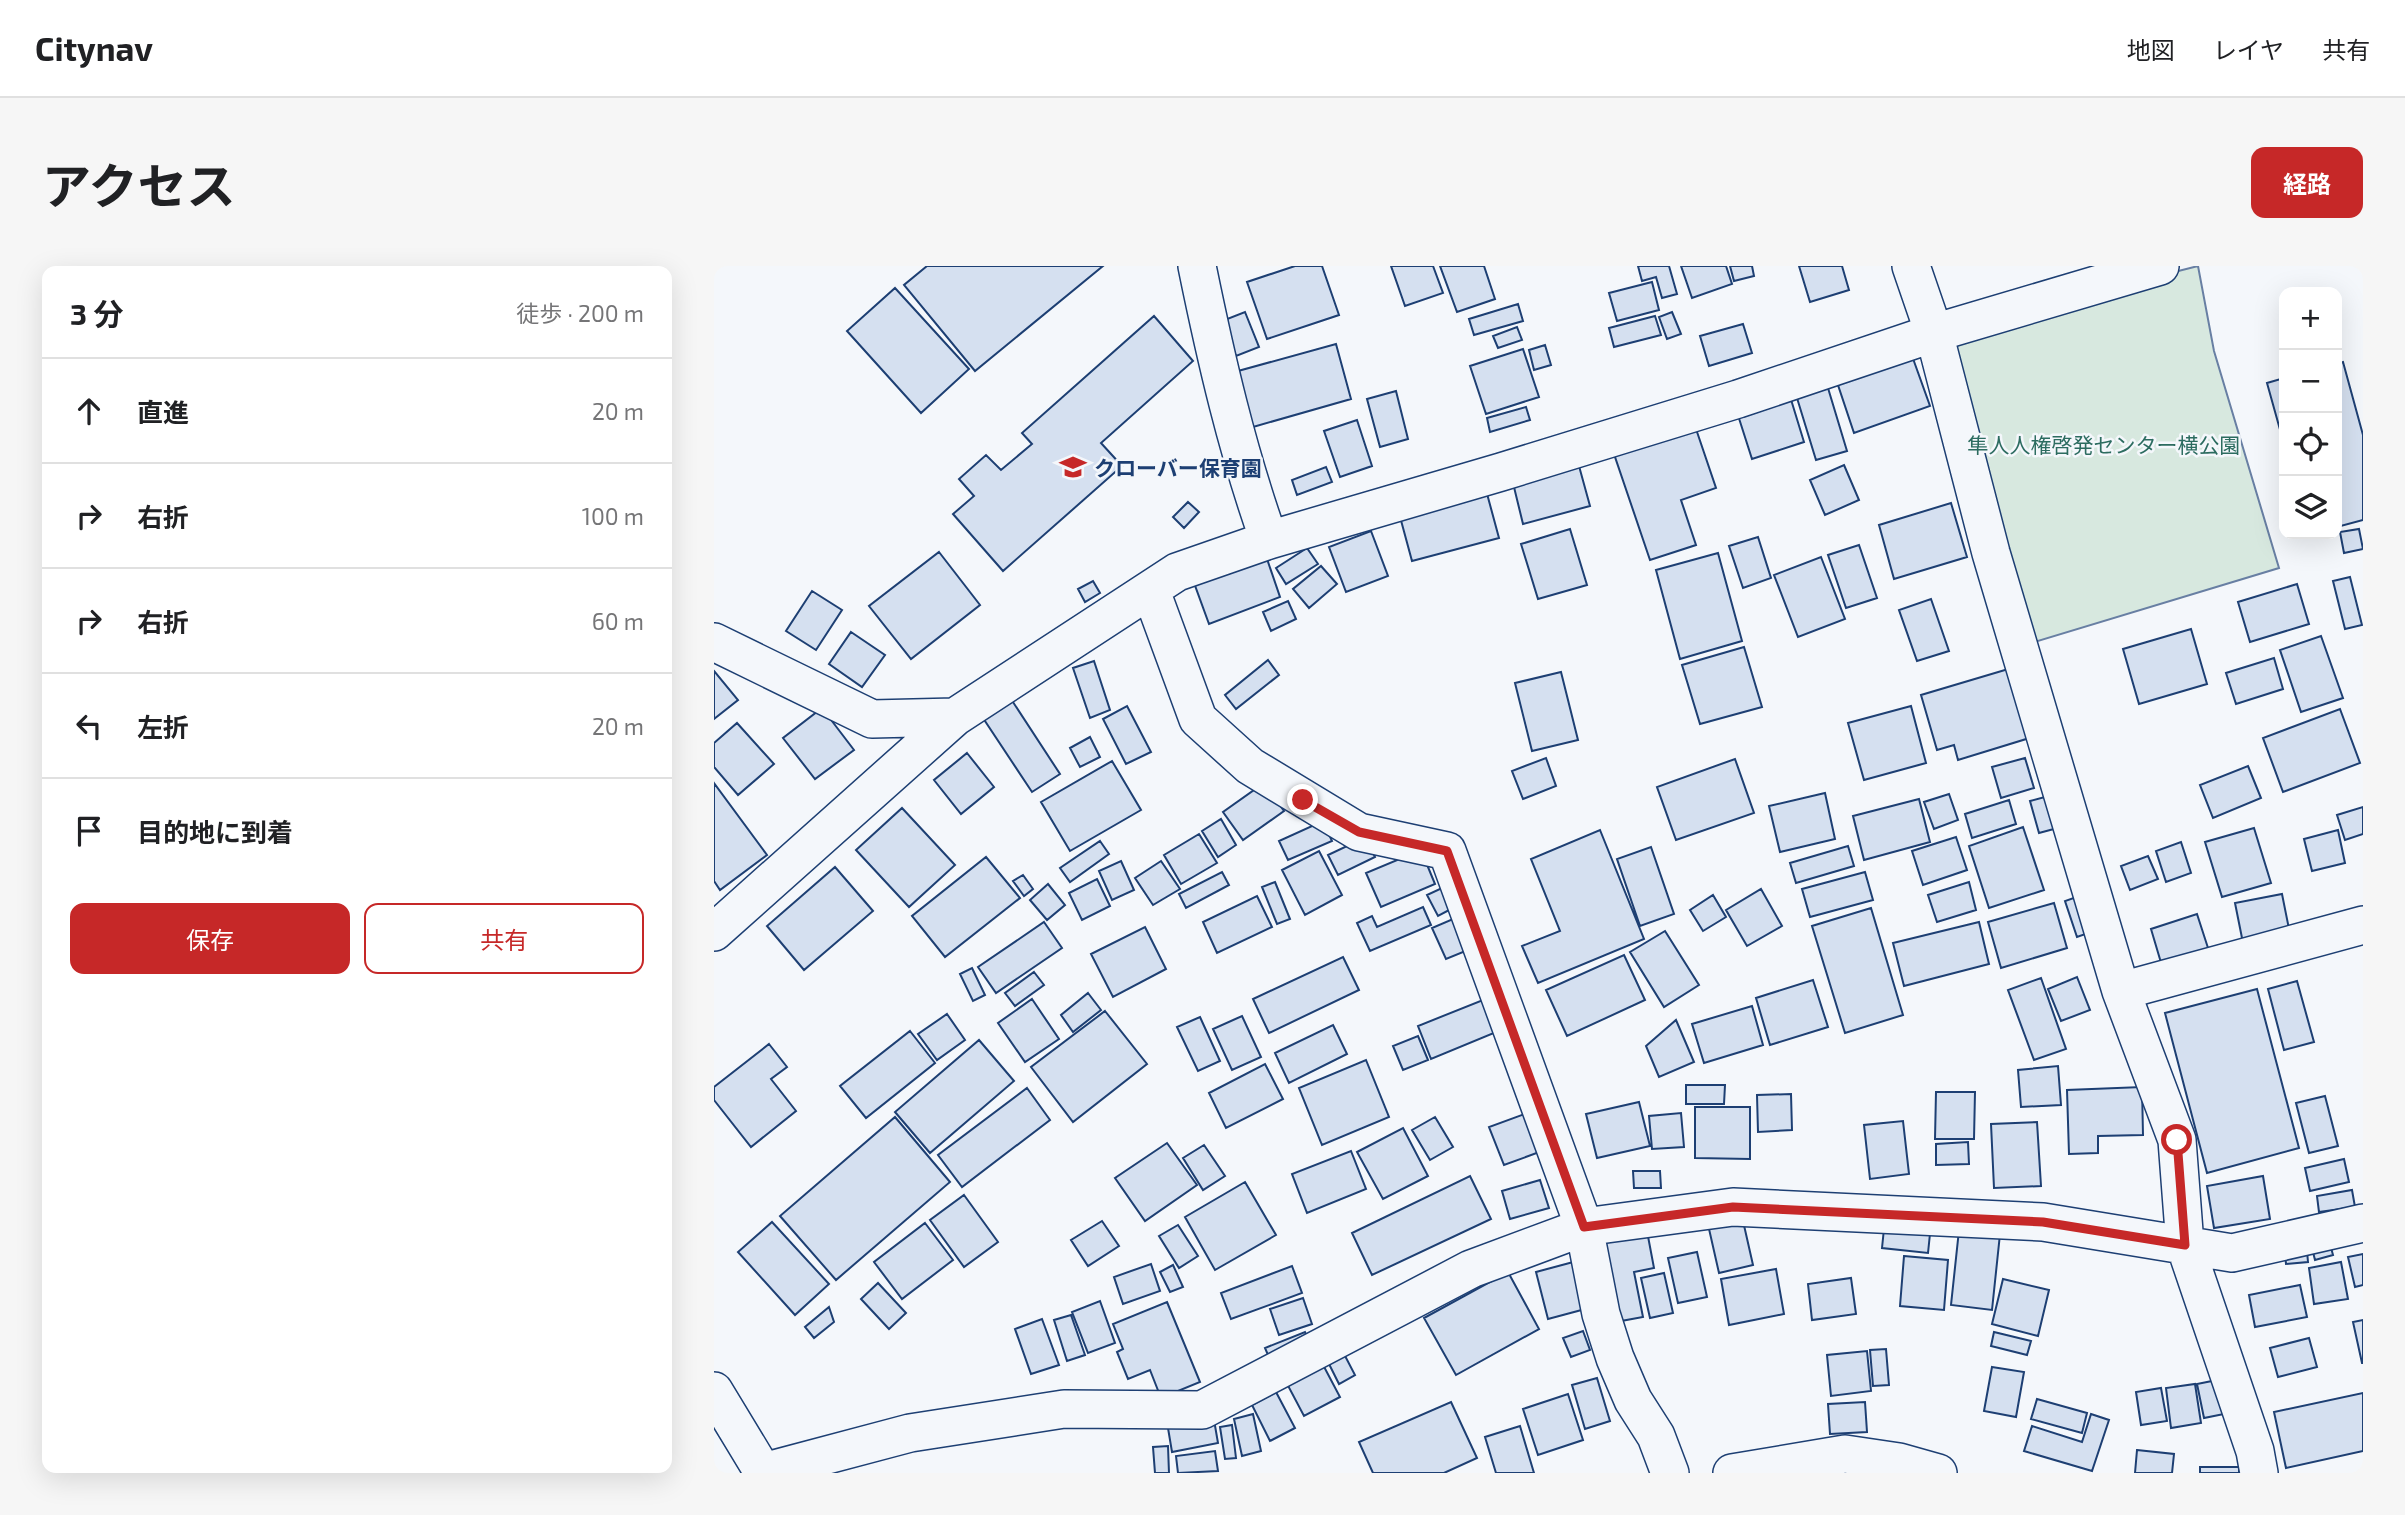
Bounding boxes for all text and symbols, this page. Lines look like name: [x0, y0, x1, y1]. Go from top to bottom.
text: Citynav: [35, 28, 153, 68]
text: 地図: [2127, 35, 2175, 64]
text: レイヤ: [2213, 35, 2284, 64]
text: 共有: [2322, 35, 2370, 64]
button: 経路: [2251, 147, 2363, 218]
text: アクセス: [42, 155, 236, 214]
map controls: [2279, 287, 2342, 539]
button: +: [2279, 287, 2342, 350]
text: 3 分: [70, 295, 124, 331]
text: 徒歩 · 200 m: [516, 299, 644, 327]
button: −: [2279, 350, 2342, 413]
icon: ahead: [70, 392, 108, 430]
text: 直進: [137, 396, 189, 427]
text: 20 m: [592, 397, 644, 425]
button: locate: [2279, 413, 2342, 476]
park label: 隼人人権啓発センター横公園: [1968, 432, 2241, 457]
school or university icon: クローバー保育園: [1058, 452, 1088, 482]
place label: クローバー保育園: [1094, 455, 1262, 480]
button: layers: [2279, 476, 2342, 539]
icon: right: [70, 497, 108, 535]
text: 右折: [137, 501, 189, 532]
text: 100 m: [582, 502, 644, 530]
icon: right: [70, 602, 108, 640]
text: 右折: [137, 606, 189, 637]
text: 60 m: [592, 607, 644, 635]
icon: left: [70, 707, 108, 745]
text: 左折: [137, 711, 189, 742]
text: 20 m: [592, 712, 644, 740]
route end: [1287, 784, 1318, 815]
icon: arrive: [70, 812, 108, 850]
text: 目的地に到着: [137, 816, 293, 847]
button: 保存: [70, 903, 350, 974]
button: 共有: [364, 903, 644, 974]
route start: [2161, 1124, 2192, 1155]

